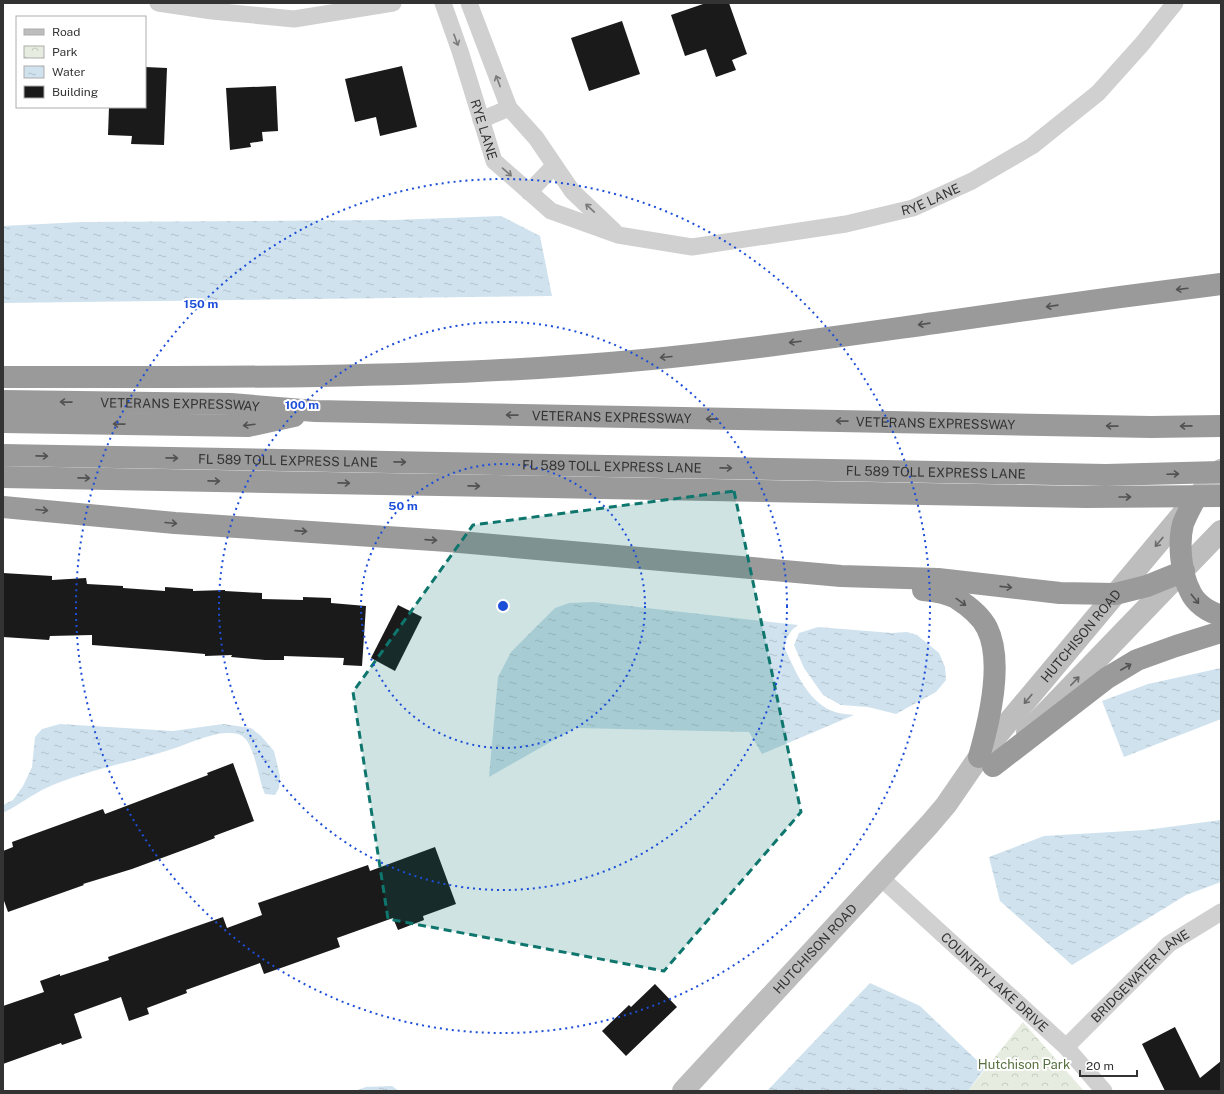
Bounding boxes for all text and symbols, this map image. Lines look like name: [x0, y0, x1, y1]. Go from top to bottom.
legend: [16, 16, 146, 108]
text: Road: [52, 25, 80, 39]
one-way arrow: [453, 33, 461, 45]
text: Park: [52, 45, 78, 59]
text: Water: [52, 65, 86, 79]
one-way arrow: [494, 76, 502, 88]
text: Building: [52, 85, 98, 99]
street label: RYE LANE: [468, 97, 501, 162]
one-way arrow: [501, 167, 511, 176]
street label: RYE LANE: [900, 180, 962, 218]
one-way arrow: [585, 203, 595, 213]
one-way arrow: [1176, 285, 1189, 292]
text: 150 m: [184, 297, 218, 311]
one-way arrow: [1046, 302, 1059, 310]
one-way arrow: [917, 320, 930, 328]
one-way arrow: [789, 339, 802, 346]
one-way arrow: [660, 354, 673, 361]
street label: VETERANS EXPRESSWAY: [100, 395, 260, 414]
one-way arrow: [60, 398, 73, 405]
text: 100 m: [285, 398, 319, 412]
street label: VETERANS EXPRESSWAY: [532, 408, 692, 426]
one-way arrow: [506, 411, 519, 419]
street label: VETERANS EXPRESSWAY: [856, 414, 1016, 432]
one-way arrow: [706, 415, 719, 422]
one-way arrow: [836, 417, 849, 425]
one-way arrow: [113, 420, 126, 428]
one-way arrow: [243, 421, 256, 429]
one-way arrow: [1106, 422, 1119, 430]
one-way arrow: [1180, 422, 1193, 430]
street label: FL 589 TOLL EXPRESS LANE: [198, 451, 378, 469]
one-way arrow: [35, 452, 48, 460]
one-way arrow: [165, 454, 178, 462]
street label: FL 589 TOLL EXPRESS LANE: [522, 457, 702, 475]
one-way arrow: [393, 458, 406, 466]
street label: FL 589 TOLL EXPRESS LANE: [846, 463, 1026, 481]
one-way arrow: [719, 464, 732, 472]
one-way arrow: [1166, 470, 1179, 477]
one-way arrow: [77, 475, 90, 482]
one-way arrow: [207, 477, 220, 485]
one-way arrow: [337, 479, 350, 487]
one-way arrow: [467, 482, 480, 489]
one-way arrow: [1118, 493, 1131, 501]
text: 50 m: [388, 499, 418, 513]
one-way arrow: [35, 507, 48, 514]
one-way arrow: [164, 519, 177, 526]
one-way arrow: [294, 528, 307, 535]
one-way arrow: [424, 536, 437, 543]
one-way arrow: [1154, 536, 1163, 547]
one-way arrow: [999, 583, 1012, 591]
street label: HUTCHISON ROAD: [1037, 586, 1124, 685]
one-way arrow: [1191, 593, 1200, 604]
one-way arrow: [955, 598, 966, 606]
centre of rings: [496, 599, 510, 613]
one-way arrow: [1119, 663, 1131, 671]
one-way arrow: [1070, 676, 1080, 686]
one-way arrow: [1023, 694, 1032, 704]
street label: HUTCHISON ROAD: [770, 901, 860, 996]
street label: BRIDGEWATER LANE: [1088, 926, 1192, 1025]
street label: COUNTRY LAKE DRIVE: [938, 929, 1051, 1035]
scale bar: [1080, 1052, 1137, 1078]
park label: Hutchison Park: [978, 1057, 1070, 1072]
text: 20 m: [1086, 1059, 1114, 1073]

